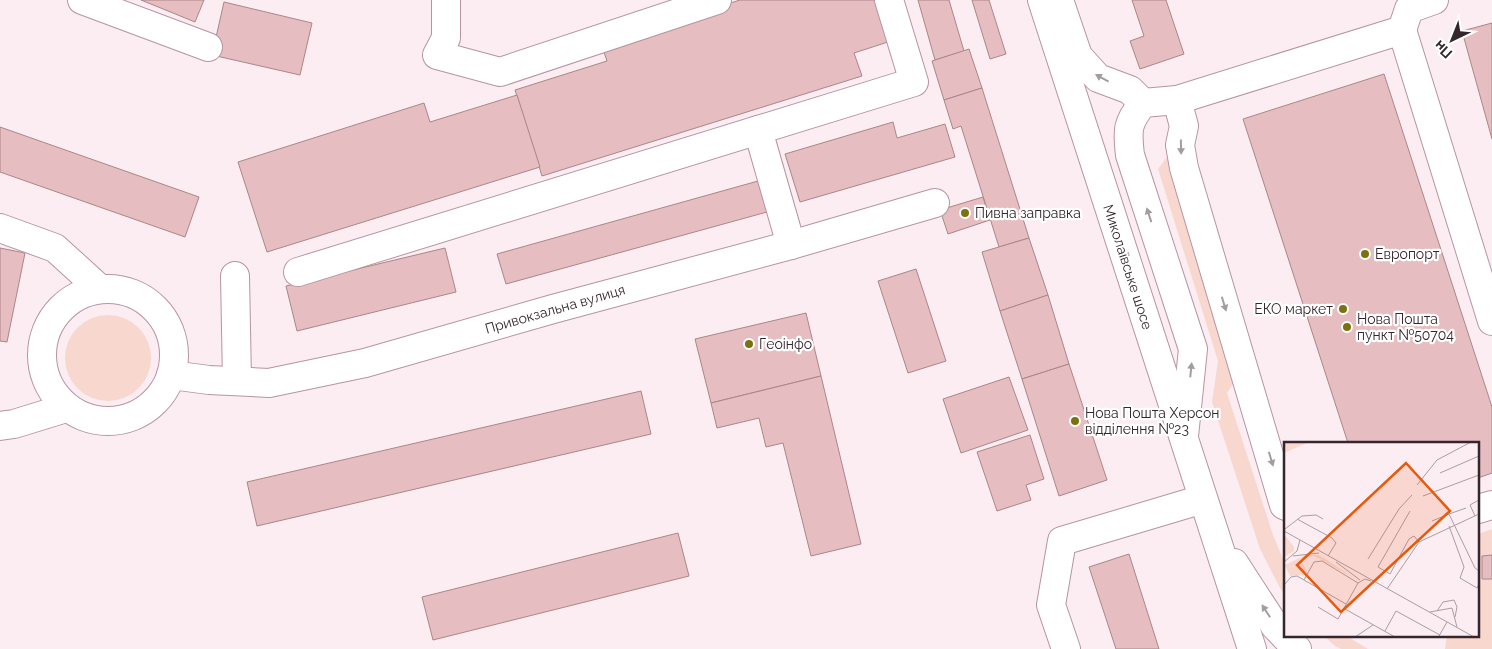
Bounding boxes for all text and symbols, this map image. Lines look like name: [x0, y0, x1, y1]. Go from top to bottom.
north arrow: [1427, 15, 1477, 65]
text: Пн: [1431, 37, 1455, 62]
one-way arrow: [1096, 74, 1109, 83]
one-way arrow: [1178, 140, 1186, 156]
street label: Миколаївське шосе: [1100, 202, 1156, 332]
place label: Пивна заправка: [975, 205, 1081, 221]
marker: Пивна заправка: [959, 207, 971, 219]
one-way arrow: [1145, 207, 1153, 222]
place label: Европорт: [1375, 246, 1440, 262]
marker: Европорт: [1359, 248, 1371, 260]
street label: Привокзальна вулиця: [483, 281, 627, 337]
one-way arrow: [1221, 296, 1229, 311]
place label: ЕКО маркет: [1254, 301, 1333, 317]
marker: ЕКО маркет: [1337, 303, 1349, 315]
place label: Нова Пошта пункт №50704: [1357, 311, 1454, 343]
marker: Нова Пошта пункт №50704: [1341, 321, 1353, 333]
place label: Геоінфо: [759, 336, 812, 352]
marker: Геоінфо: [743, 338, 755, 350]
one-way arrow: [1187, 362, 1195, 378]
place label: Нова Пошта Херсон відділення №23: [1085, 405, 1219, 437]
marker: Нова Пошта Херсон відділення №23: [1069, 415, 1081, 427]
inset map: [1284, 442, 1480, 636]
one-way arrow: [1267, 452, 1275, 467]
one-way arrow: [1261, 605, 1271, 618]

